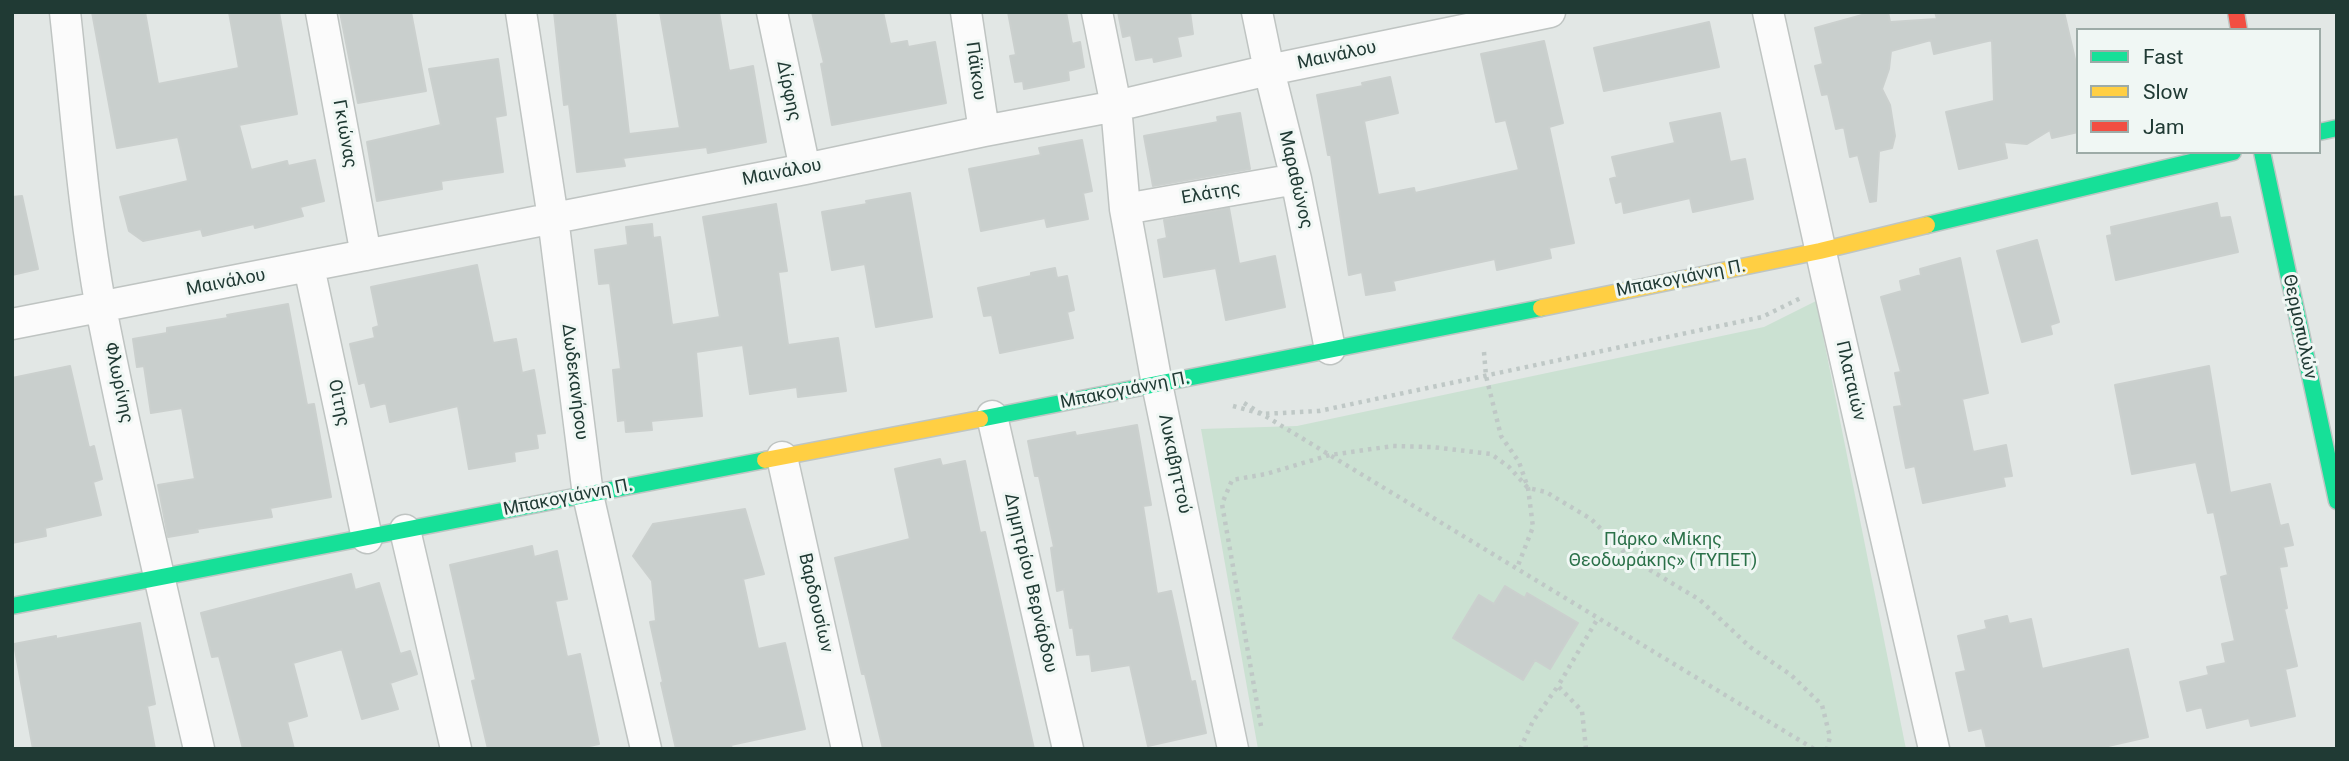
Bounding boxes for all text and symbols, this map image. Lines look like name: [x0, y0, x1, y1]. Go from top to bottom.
legend: [2076, 28, 2321, 154]
street label: Μαινάλου: [1296, 37, 1378, 75]
street label: Πάϊκου: [960, 40, 990, 102]
text: Fast: [2143, 45, 2183, 69]
street label: Δίρφης: [771, 59, 805, 123]
text: Slow: [2143, 80, 2188, 104]
street label: Γκιώνας: [327, 98, 361, 170]
text: Jam: [2143, 115, 2184, 139]
street label: Μαραθώνος: [1273, 129, 1317, 231]
street label: Μαινάλου: [741, 155, 823, 191]
street label: Ελάτης: [1180, 178, 1242, 210]
street label: Μπακογιάννη Π.: [1614, 256, 1748, 302]
street label: Μαινάλου: [185, 265, 267, 301]
street label: Θερμοπυλών: [2277, 273, 2321, 381]
street label: Δωδεκανήσου: [556, 323, 592, 441]
street label: Πλαταιών: [1830, 339, 1870, 423]
street label: Φλωρίνης: [99, 341, 137, 425]
street label: Μπακογιάννη Π.: [1058, 368, 1192, 414]
street label: Οίτης: [322, 378, 354, 428]
street label: Λυκαβηττού: [1153, 412, 1195, 516]
street label: Μπακογιάννη Π.: [501, 475, 635, 521]
street label: Δημητρίου Βερνάρδου: [999, 491, 1061, 675]
park label: Πάρκο «Μίκης Θεοδωράκης» (ΤΥΠΕΤ): [1569, 529, 1757, 572]
street label: Βαρδουσίων: [793, 551, 837, 655]

